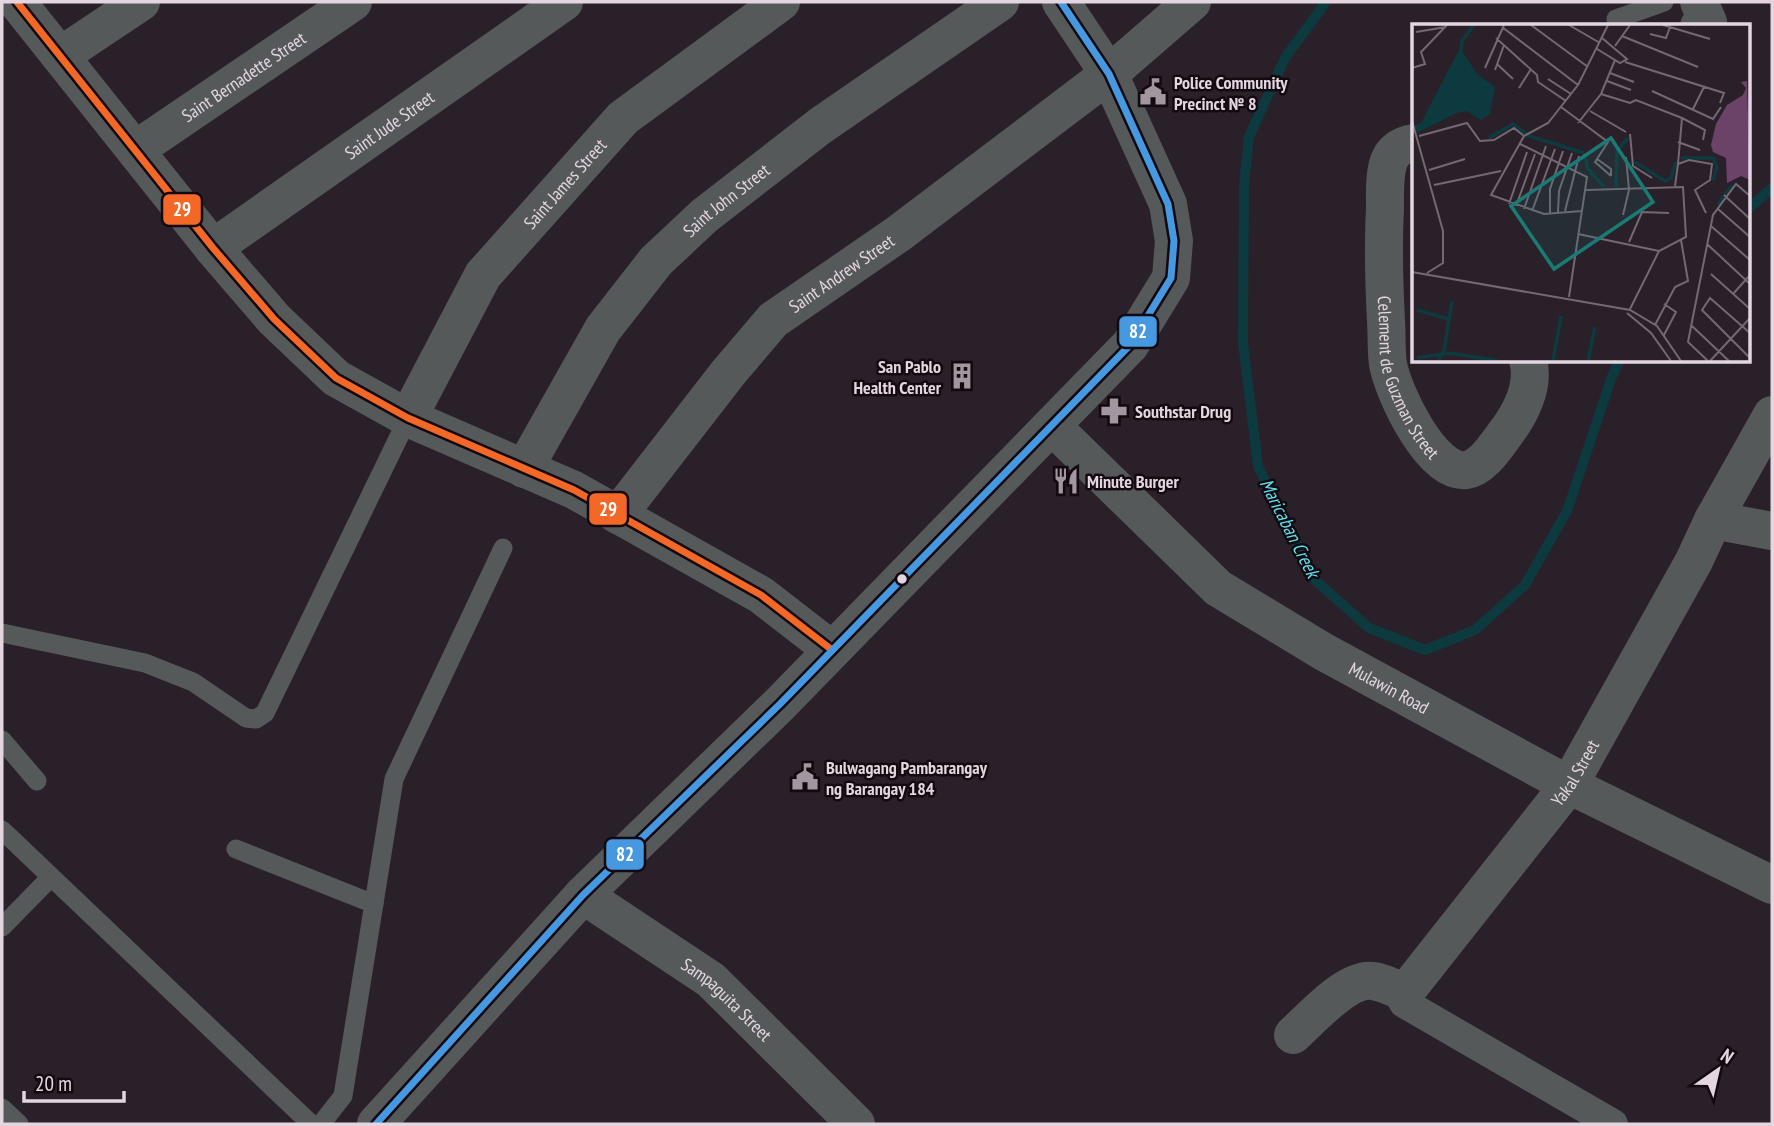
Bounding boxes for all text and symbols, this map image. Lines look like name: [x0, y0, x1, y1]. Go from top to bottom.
inset map: [1412, 24, 1750, 362]
street label: Saint Bernadette Street: [177, 26, 310, 127]
place label: Police Community Precinct № 8: [1174, 71, 1288, 115]
public building icon: Police Community Precinct № 8: [1138, 77, 1168, 107]
street label: Saint Jude Street: [340, 85, 438, 164]
street label: Saint James Street: [518, 134, 611, 234]
street label: Saint John Street: [678, 158, 774, 242]
line badge: 29: [162, 193, 202, 226]
text: 29: [173, 197, 191, 221]
street label: Saint Andrew Street: [784, 229, 898, 317]
street label: Celement de Guzman Street: [1373, 295, 1444, 464]
line badge: 82: [1118, 315, 1158, 348]
text: 82: [1129, 319, 1147, 343]
place label: San Pablo Health Center: [853, 355, 942, 399]
building icon: San Pablo Health Center: [947, 361, 977, 391]
pharmacy icon: Southstar Drug: [1099, 396, 1129, 426]
place label: Southstar Drug: [1135, 400, 1231, 423]
restaurant icon: Minute Burger: [1051, 466, 1081, 496]
place label: Minute Burger: [1087, 470, 1180, 493]
water label: Maricaban Creek: [1255, 474, 1326, 584]
line badge: 29: [588, 492, 628, 526]
text: 29: [599, 497, 617, 521]
unlabelled marker: [895, 572, 909, 586]
street label: Mulawin Road: [1345, 656, 1433, 718]
street label: Yakal Street: [1545, 735, 1604, 811]
place label: Bulwagang Pambarangay ng Barangay 184: [826, 756, 988, 800]
public building icon: Bulwagang Pambarangay ng Barangay 184: [790, 762, 820, 792]
line badge: 82: [605, 838, 645, 871]
text: 82: [616, 842, 634, 866]
street label: Sampaguita Street: [677, 952, 777, 1046]
north arrow: [1683, 1035, 1753, 1105]
text: N: [1717, 1043, 1738, 1069]
scale bar: [24, 1060, 124, 1104]
text: 20 m: [35, 1070, 72, 1097]

